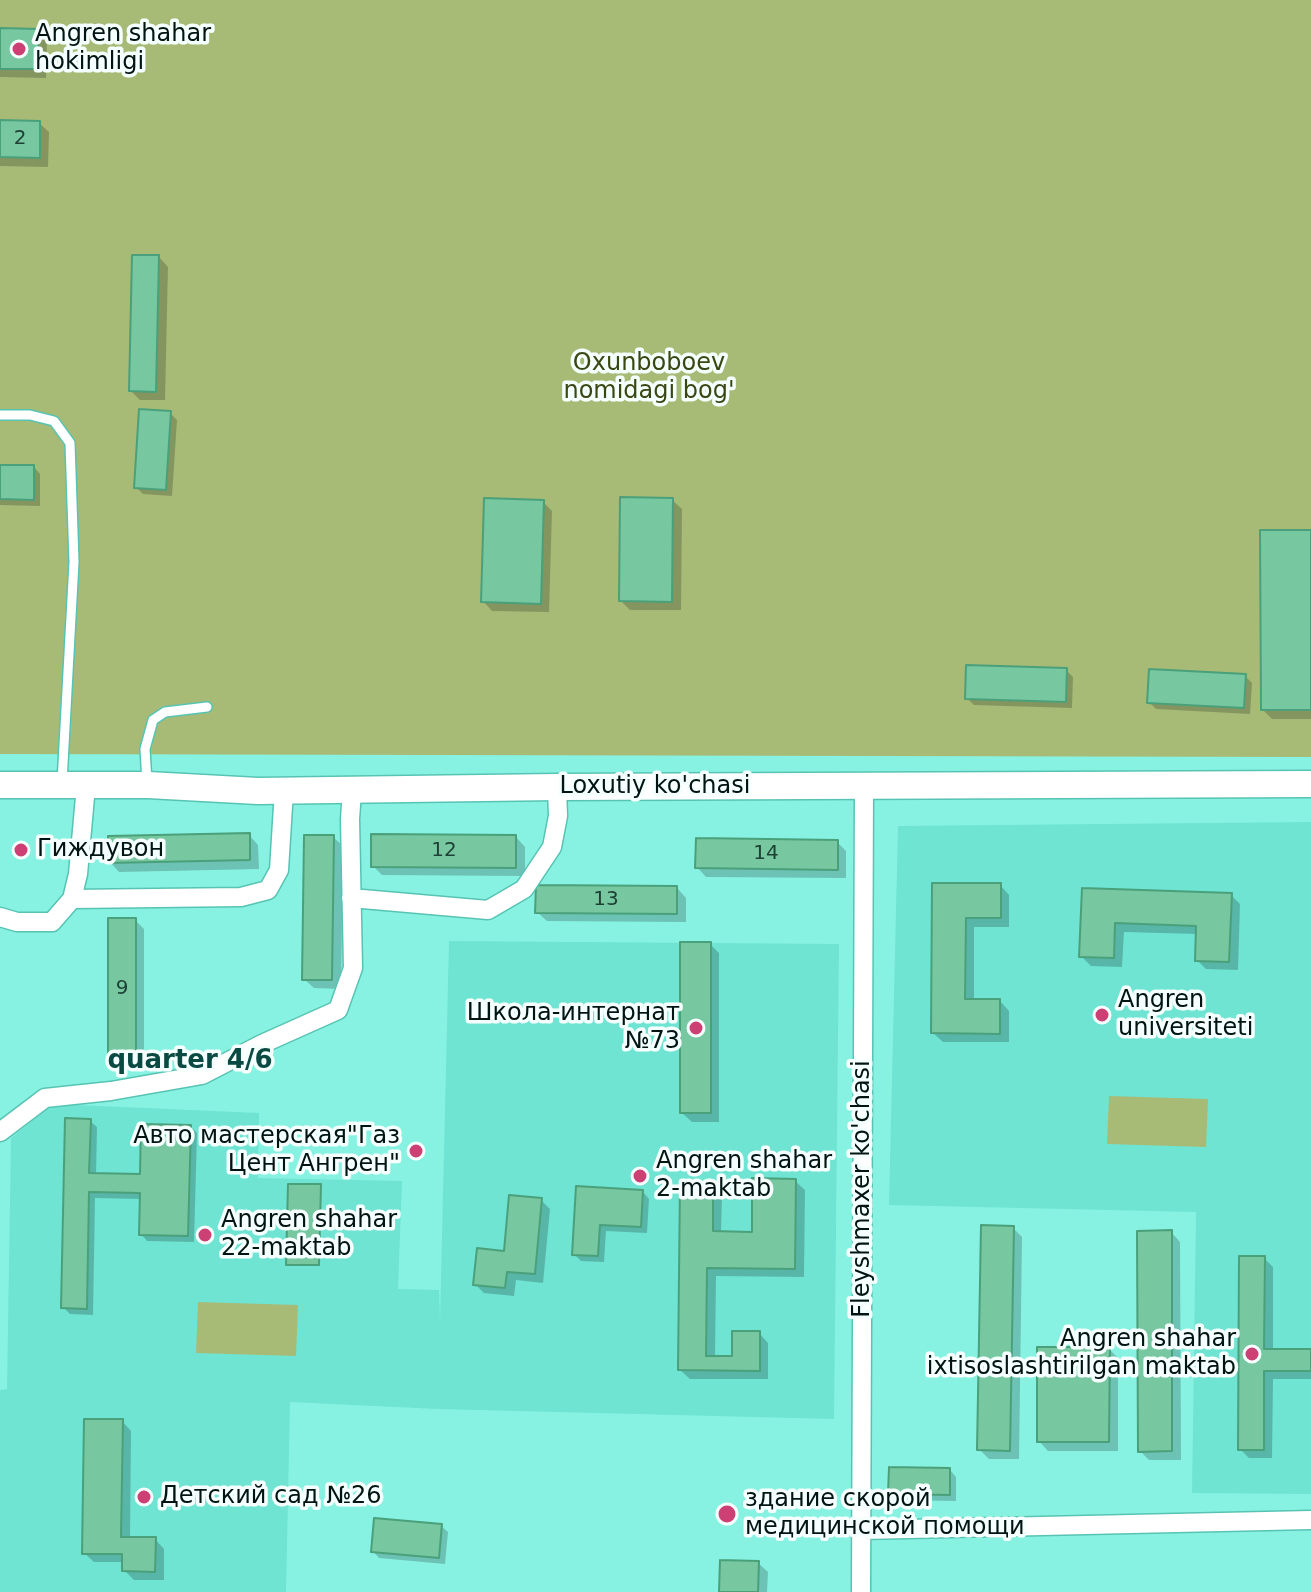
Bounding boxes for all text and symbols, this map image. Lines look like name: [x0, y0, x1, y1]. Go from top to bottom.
place label: Angren shahar hokimligi: [35, 21, 211, 77]
marker: Angren shahar hokimligi: [10, 40, 28, 58]
house number: 2: [14, 127, 26, 151]
park label: Oxunboboev nomidagi bog': [563, 350, 735, 406]
street label: Loxutiy ko'chasi: [560, 773, 750, 801]
place label: Гиждувон: [37, 836, 164, 864]
house number: 12: [431, 839, 457, 863]
marker: Гиждувон: [12, 841, 30, 859]
house number: 14: [753, 842, 779, 866]
house number: 13: [593, 888, 619, 912]
house number: 9: [116, 977, 128, 1001]
place label: Angren universiteti: [1118, 987, 1253, 1043]
place label: Школа-интернат №73: [467, 1000, 680, 1056]
marker: Angren universiteti: [1093, 1006, 1111, 1024]
marker: Школа-интернат №73: [687, 1019, 705, 1037]
district label: quarter 4/6: [107, 1045, 273, 1077]
street label: Fleyshmaxer ko'chasi: [849, 1060, 877, 1318]
place label: Авто мастерская"Газ Цент Ангрен": [133, 1123, 400, 1179]
marker: Авто мастерская"Газ Цент Ангрен": [407, 1142, 425, 1160]
place label: Angren shahar 2-maktab: [656, 1148, 832, 1204]
marker: Angren shahar 2-maktab: [631, 1167, 649, 1185]
place label: Angren shahar 22-maktab: [221, 1207, 397, 1263]
marker: Angren shahar 22-maktab: [196, 1226, 214, 1244]
place label: Angren shahar ixtisoslashtirilgan maktab: [927, 1326, 1236, 1382]
marker: Angren shahar ixtisoslashtirilgan maktab: [1243, 1345, 1261, 1363]
place label: Детский сад №26: [160, 1483, 382, 1511]
place label: здание скорой медицинской помощи: [745, 1486, 1025, 1542]
marker: Детский сад №26: [135, 1488, 153, 1506]
marker: здание скорой медицинской помощи: [716, 1503, 738, 1525]

